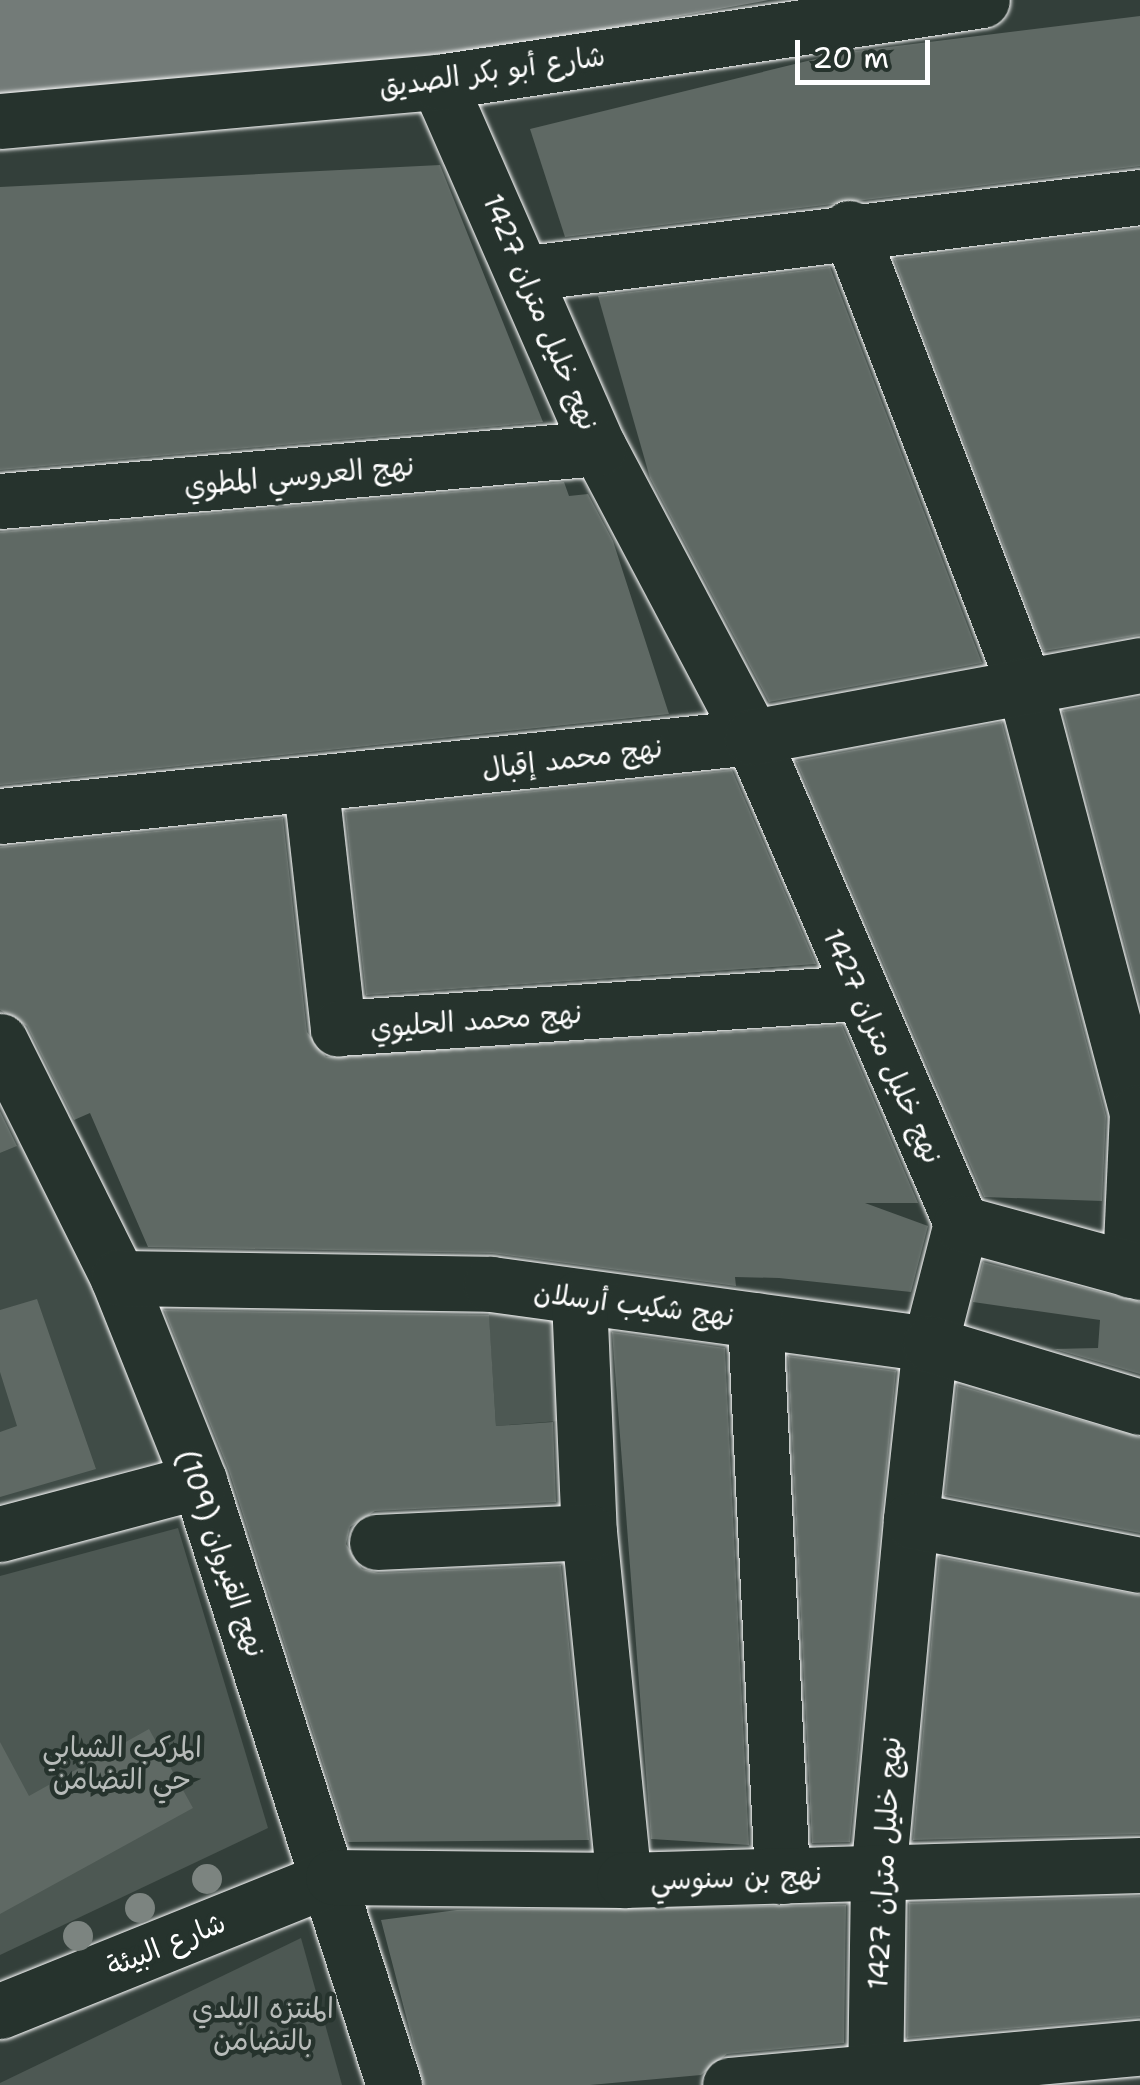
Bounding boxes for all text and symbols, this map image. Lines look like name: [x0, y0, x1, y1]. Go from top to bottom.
scale bar: [800, 20, 935, 82]
text: 20 m: [812, 37, 889, 78]
street label: شارع أبو بكر الصديق: [377, 38, 607, 104]
street label: نهج خليل متران 1427: [476, 189, 606, 435]
street label: نهج العروسي المطوي: [183, 448, 415, 502]
street label: نهج محمد إقبال: [480, 730, 664, 786]
street label: نهج خليل متران 1427: [816, 923, 950, 1169]
street label: نهج محمد الحليوي: [369, 996, 583, 1044]
street label: نهج شكيب أرسلان: [532, 1275, 736, 1333]
street label: نهج القيروان (109): [171, 1445, 273, 1661]
park label: المركب الشبابي حي التضامن: [42, 1730, 202, 1796]
street label: نهج خليل متران 1427: [861, 1736, 907, 1990]
street label: نهج بن سنوسي: [650, 1857, 822, 1897]
street label: شارع البيئة: [102, 1905, 230, 1983]
park label: المنتزه البلدي بالتضامن: [192, 1991, 334, 2057]

